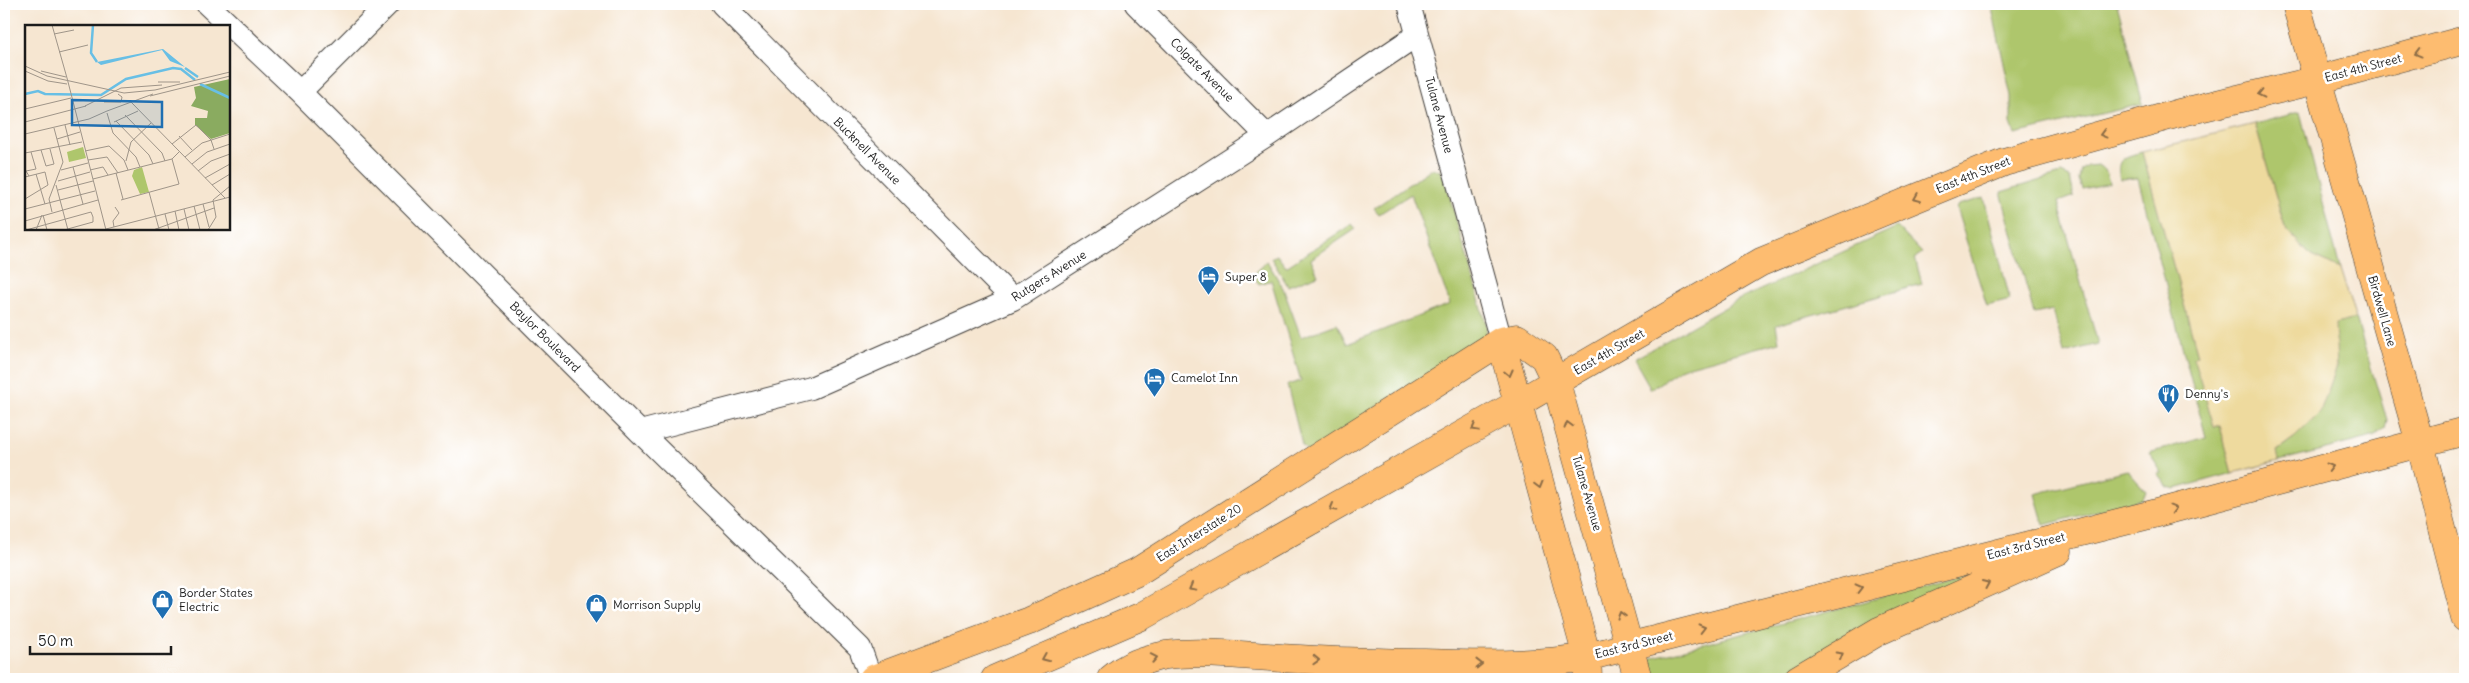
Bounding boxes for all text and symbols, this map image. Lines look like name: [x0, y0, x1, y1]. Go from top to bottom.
inset map: [25, 25, 230, 230]
street label: Colgate Avenue: [1167, 35, 1237, 105]
one-way arrow: [2414, 47, 2423, 58]
street label: East 4th Street: [2323, 50, 2403, 85]
street label: Tulane Avenue: [1422, 75, 1457, 155]
one-way arrow: [2256, 88, 2265, 99]
street label: Bucknell Avenue: [831, 114, 904, 187]
one-way arrow: [2100, 128, 2108, 138]
street label: East 4th Street: [1933, 153, 2012, 196]
one-way arrow: [1913, 192, 1922, 202]
street label: Rutgers Avenue: [1009, 247, 1089, 305]
hotel icon: Super 8: [1197, 265, 1221, 296]
place label: Super 8: [1225, 269, 1267, 284]
street label: Birdwell Lane: [2365, 274, 2400, 348]
street label: Baylor Boulevard: [507, 298, 584, 375]
street label: East 4th Street: [1571, 325, 1647, 378]
hotel icon: Camelot Inn: [1143, 366, 1167, 397]
one-way arrow: [1503, 368, 1514, 377]
place label: Camelot Inn: [1171, 370, 1238, 385]
restaurant icon: Denny's: [2157, 382, 2181, 413]
place label: Denny's: [2185, 386, 2228, 401]
one-way arrow: [1564, 421, 1574, 429]
one-way arrow: [1471, 422, 1480, 432]
street label: Tulane Avenue: [1569, 453, 1606, 533]
one-way arrow: [2326, 462, 2334, 473]
one-way arrow: [1534, 480, 1544, 489]
street label: East Interstate 20: [1153, 500, 1244, 565]
one-way arrow: [1329, 502, 1338, 512]
one-way arrow: [2168, 504, 2177, 515]
street label: East 3rd Street: [1985, 529, 2066, 562]
one-way arrow: [1981, 579, 1990, 590]
one-way arrow: [1188, 582, 1197, 592]
one-way arrow: [1855, 583, 1864, 594]
place label: Border States Electric: [179, 585, 253, 614]
shop icon: Border States Electric: [151, 588, 175, 619]
shop icon: Morrison Supply: [585, 593, 609, 624]
place label: Morrison Supply: [613, 597, 701, 612]
one-way arrow: [1617, 611, 1627, 620]
scale bar: [30, 623, 171, 655]
one-way arrow: [1697, 623, 1705, 633]
street label: East 3rd Street: [1593, 628, 1674, 661]
text: 50 m: [38, 631, 73, 650]
one-way arrow: [1041, 651, 1050, 662]
one-way arrow: [1834, 651, 1843, 661]
one-way arrow: [1150, 653, 1158, 663]
one-way arrow: [1312, 655, 1320, 665]
one-way arrow: [1475, 659, 1483, 669]

